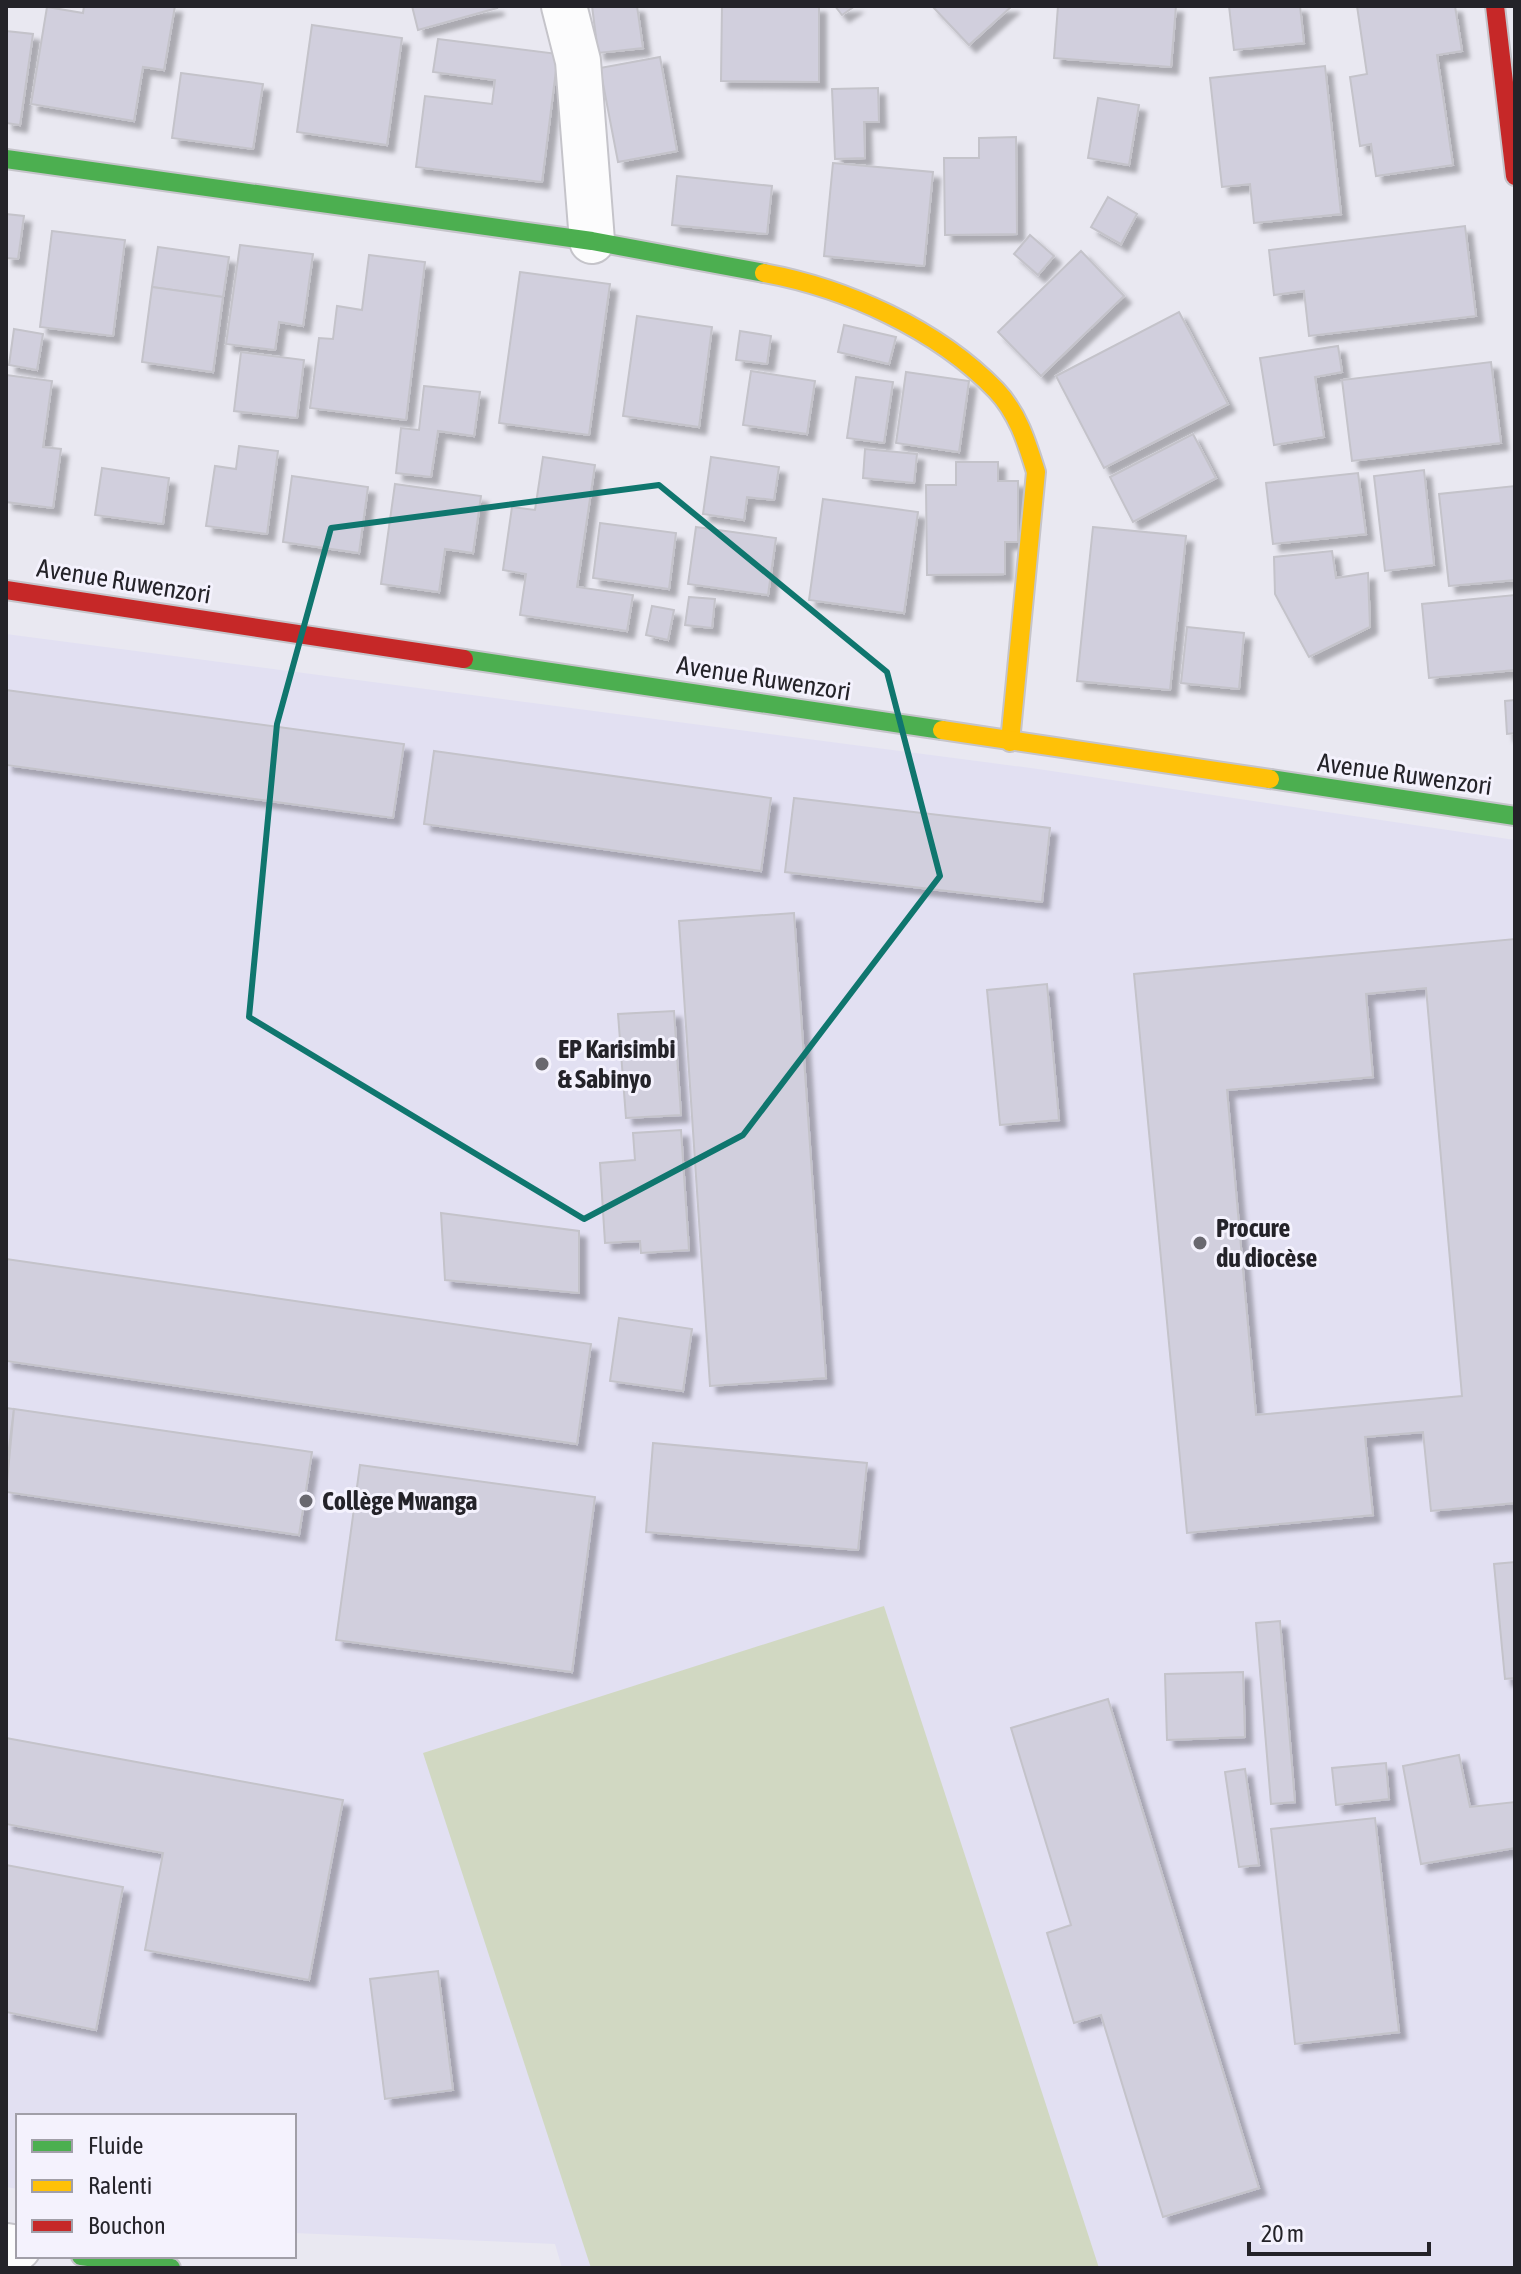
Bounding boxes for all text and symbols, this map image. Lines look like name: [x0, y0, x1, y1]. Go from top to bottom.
street label: Avenue Ruwenzori: [35, 552, 213, 610]
street label: Avenue Ruwenzori: [675, 649, 853, 707]
street label: Avenue Ruwenzori: [1316, 747, 1494, 801]
place label: EP Karisimbi & Sabinyo: [558, 1034, 676, 1094]
marker: EP Karisimbi & Sabinyo: [533, 1055, 551, 1073]
place label: Procure du diocèse: [1216, 1213, 1318, 1273]
marker: Procure du diocèse: [1191, 1234, 1209, 1252]
place label: Collège Mwanga: [322, 1486, 477, 1516]
marker: Collège Mwanga: [297, 1492, 315, 1510]
legend: [16, 2114, 296, 2258]
text: Fluide: [88, 2132, 143, 2159]
text: Ralenti: [88, 2172, 152, 2199]
scale bar: [1249, 2206, 1429, 2256]
text: Bouchon: [88, 2212, 166, 2239]
text: 20 m: [1261, 2220, 1304, 2247]

